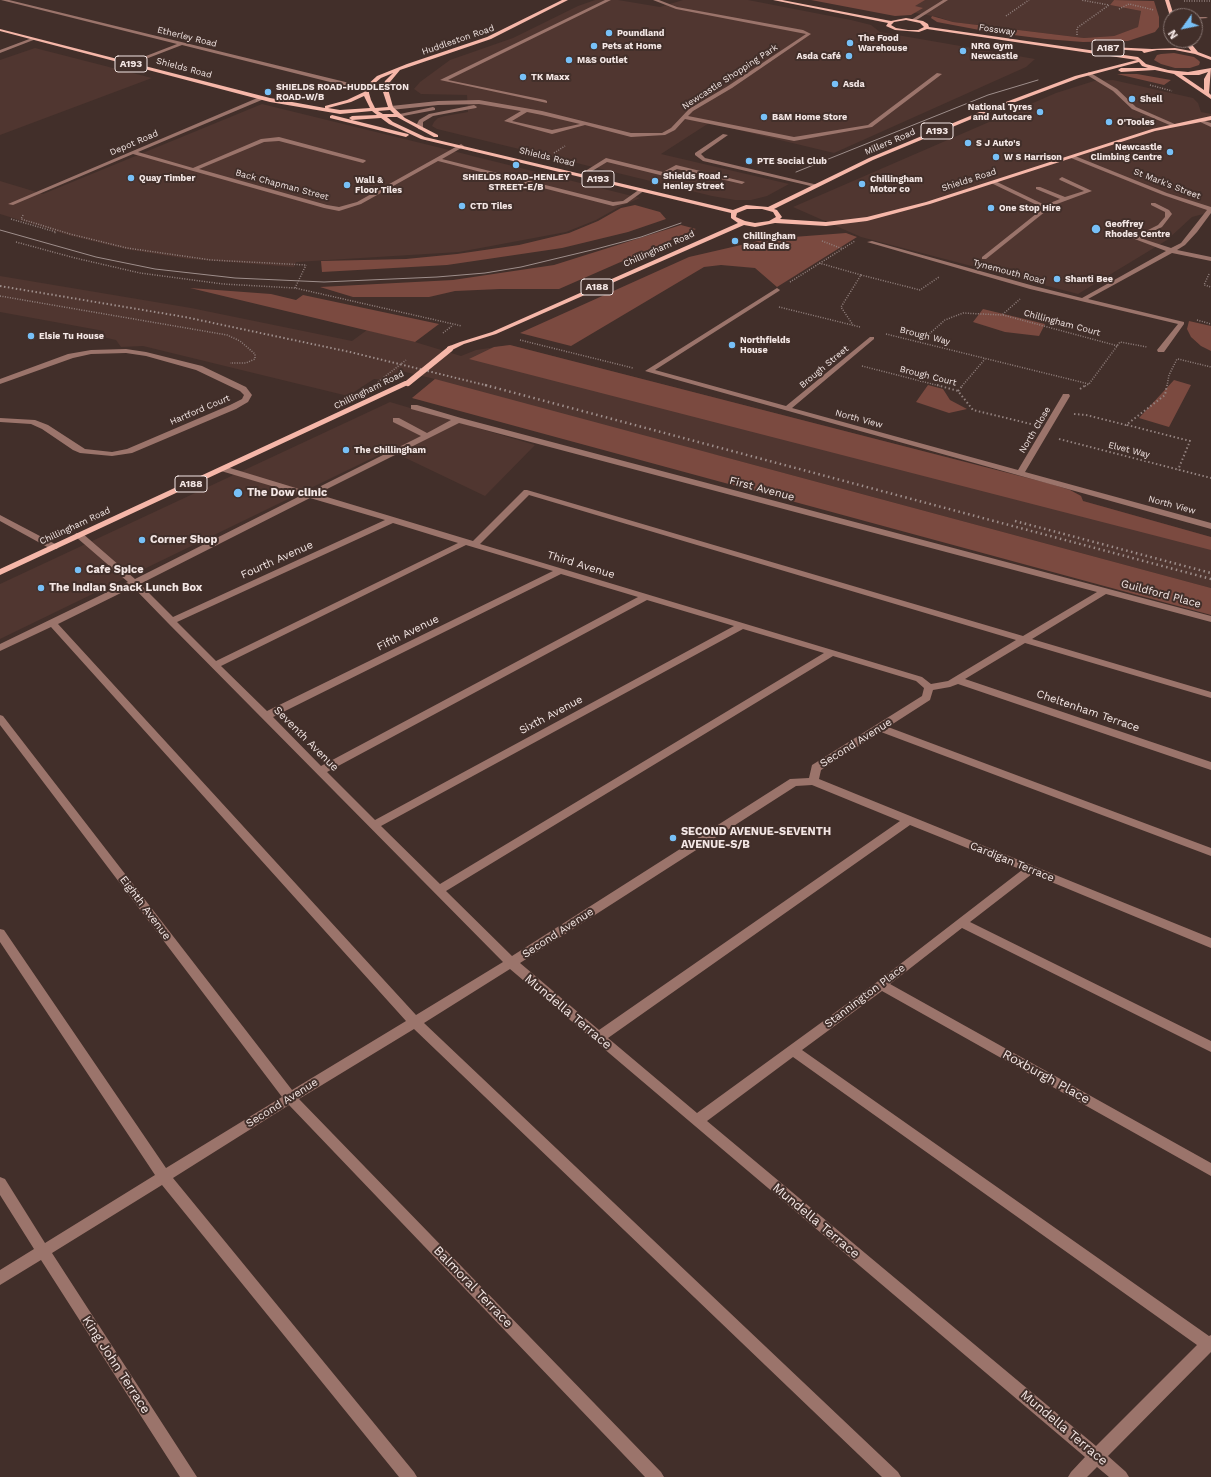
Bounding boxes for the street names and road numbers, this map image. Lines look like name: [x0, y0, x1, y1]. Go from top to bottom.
street label: Fossway: [978, 22, 1016, 38]
street label: Huddleston Road: [420, 23, 496, 57]
street label: Etherley Road: [156, 24, 218, 50]
road number: A187: [1092, 40, 1124, 56]
street label: Newcastle Shopping Park: [680, 42, 780, 112]
street label: Shields Road: [155, 55, 213, 81]
road number: A193: [115, 56, 147, 72]
road number: A193: [921, 123, 953, 139]
street label: Millers Road: [863, 126, 917, 158]
street label: Depot Road: [108, 128, 160, 158]
street label: Shields Road: [518, 145, 576, 169]
street label: Shields Road: [940, 166, 998, 194]
street label: St Mark's Street: [1132, 166, 1202, 202]
street label: Back Chapman Street: [234, 167, 330, 203]
road number: A193: [582, 171, 614, 187]
street label: Chillingham Road: [622, 228, 696, 270]
street label: Tynemouth Road: [972, 257, 1046, 287]
road number: A188: [581, 279, 613, 295]
street label: Chillingham Court: [1022, 308, 1102, 338]
street label: Brough Way: [899, 325, 951, 347]
street label: Brough Street: [797, 343, 851, 391]
street label: Brough Court: [899, 364, 957, 388]
street label: Chillingham Road: [332, 368, 406, 412]
street label: Hartford Court: [168, 393, 232, 427]
street label: North Close: [1017, 405, 1053, 455]
street label: North View: [834, 407, 884, 431]
street label: Elvet Way: [1107, 440, 1151, 460]
street label: First Avenue: [728, 474, 796, 504]
road number: A188: [175, 476, 207, 492]
street label: North View: [1147, 493, 1197, 517]
street label: Chillingham Road: [38, 505, 112, 547]
street label: Fourth Avenue: [239, 538, 315, 582]
street label: Third Avenue: [546, 548, 616, 582]
street label: Guildford Place: [1119, 577, 1203, 611]
street label: Fifth Avenue: [375, 612, 441, 654]
street label: Cheltenham Terrace: [1035, 687, 1141, 735]
street label: Sixth Avenue: [517, 693, 585, 737]
street label: Seventh Avenue: [271, 704, 341, 774]
street label: Second Avenue: [818, 716, 894, 770]
street label: Cardigan Terrace: [968, 839, 1056, 885]
street label: Eighth Avenue: [117, 873, 173, 943]
street label: Second Avenue: [520, 905, 596, 961]
street label: Stannington Place: [822, 961, 908, 1031]
street label: Mundella Terrace: [521, 971, 615, 1053]
street label: Roxburgh Place: [1000, 1047, 1092, 1107]
street label: Second Avenue: [244, 1076, 320, 1130]
street label: Mundella Terrace: [769, 1180, 863, 1262]
street label: Balmoral Terrace: [430, 1243, 516, 1331]
street label: King John Terrace: [79, 1313, 153, 1417]
street label: Mundella Terrace: [1017, 1387, 1111, 1469]

